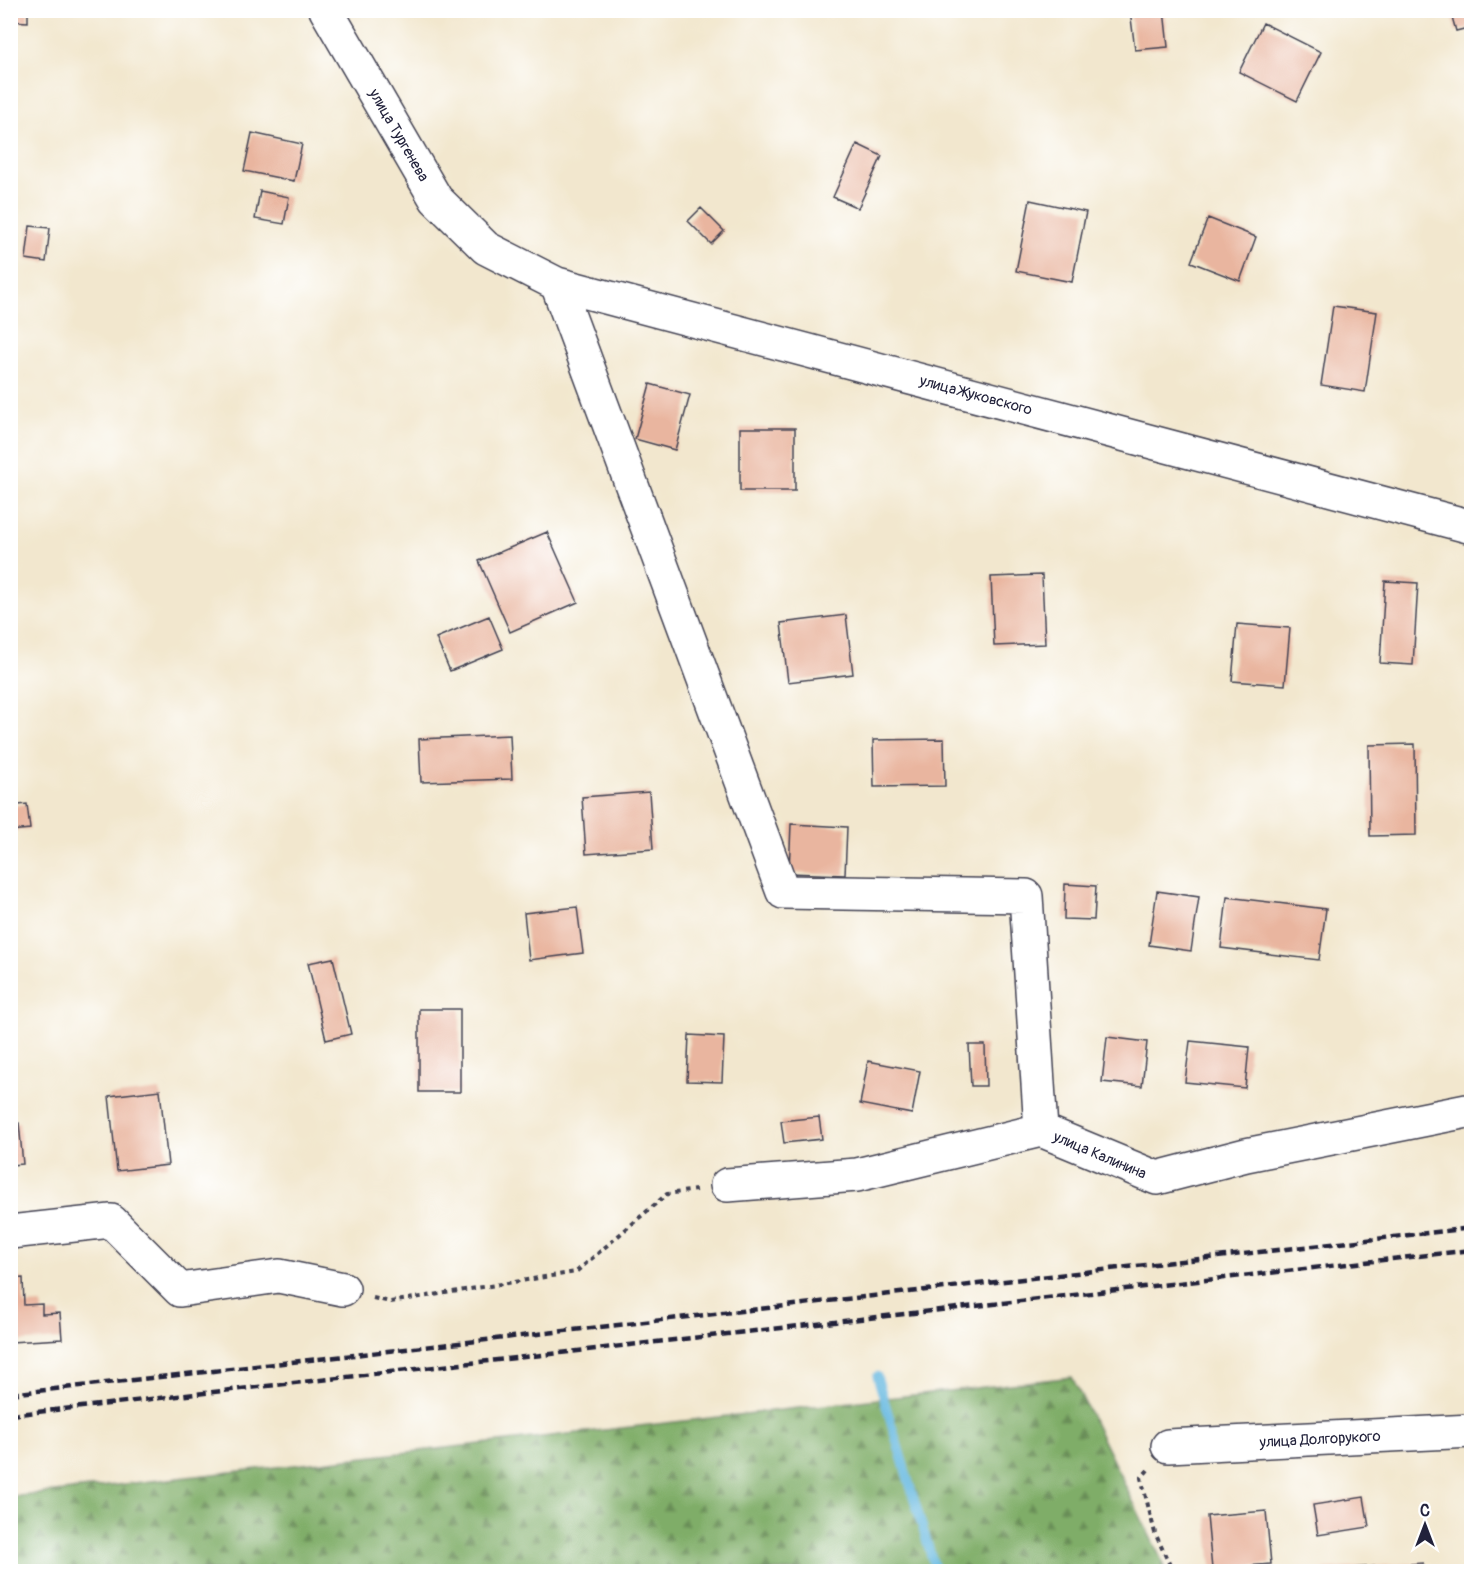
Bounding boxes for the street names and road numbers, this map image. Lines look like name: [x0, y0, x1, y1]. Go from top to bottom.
street label: улица Тургенева: [364, 85, 433, 185]
street label: улица Жуковского: [917, 371, 1034, 420]
street label: улица Калинина: [1049, 1127, 1149, 1184]
street label: улица Долгорукого: [1258, 1427, 1381, 1452]

